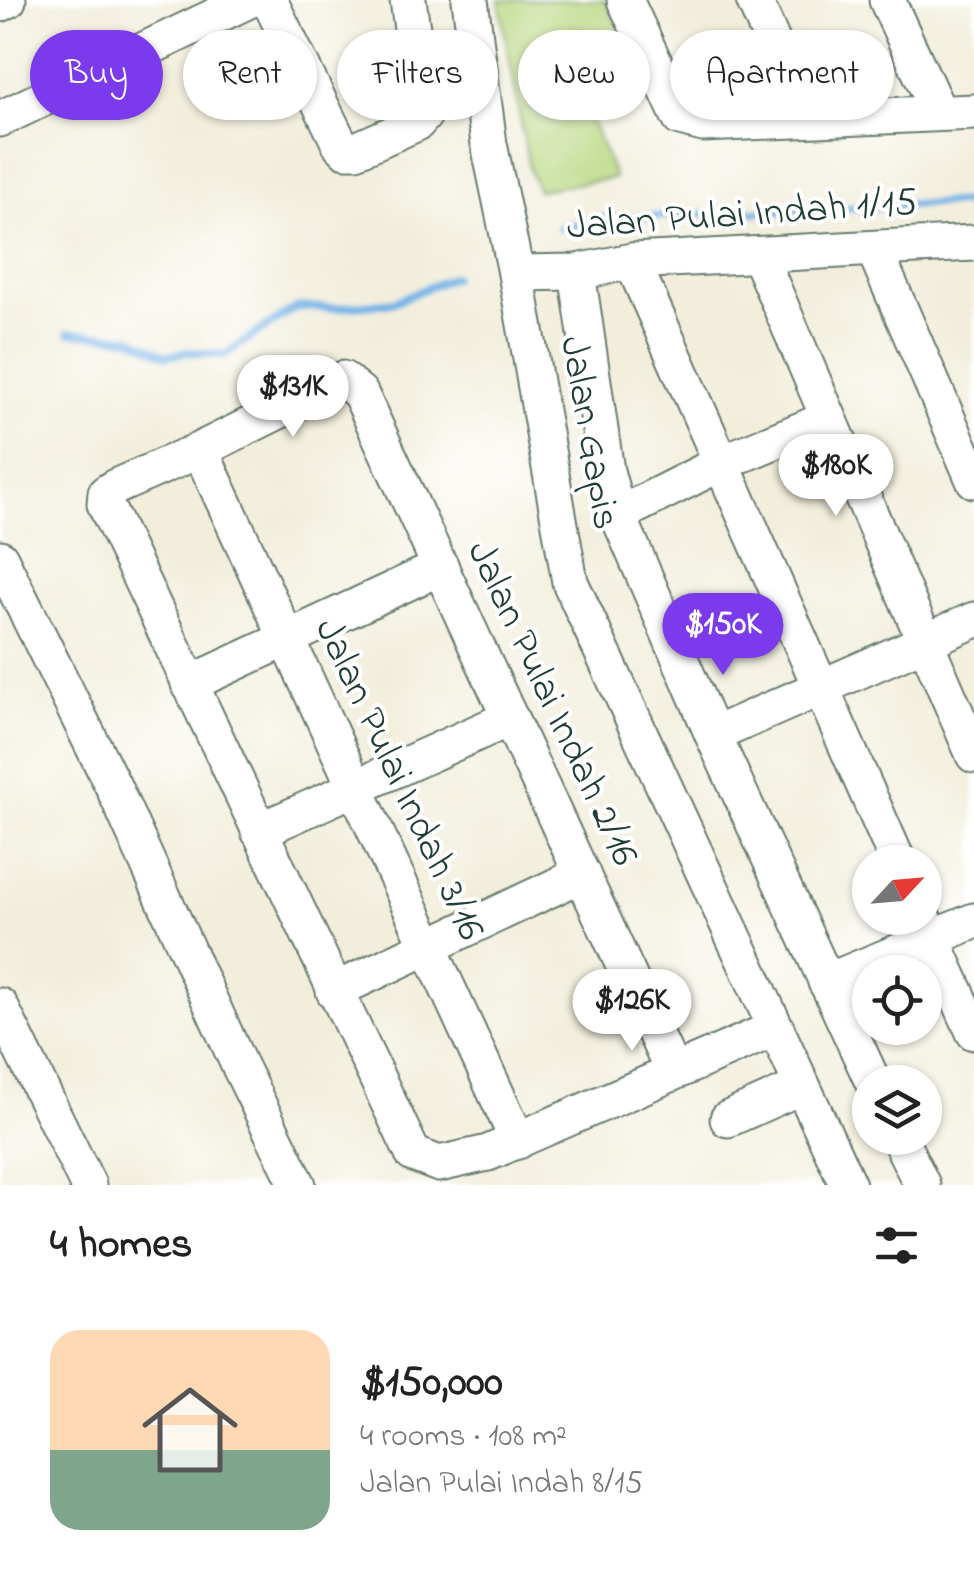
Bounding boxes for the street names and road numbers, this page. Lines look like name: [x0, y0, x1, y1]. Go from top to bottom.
street label: Jalan Pulai Indah 1/15: [565, 174, 919, 258]
street label: Jalan Gapis: [542, 332, 634, 534]
street label: Jalan Pulai Indah 2/16: [450, 532, 652, 876]
street label: Jalan Pulai Indah 3/16: [297, 609, 499, 951]

